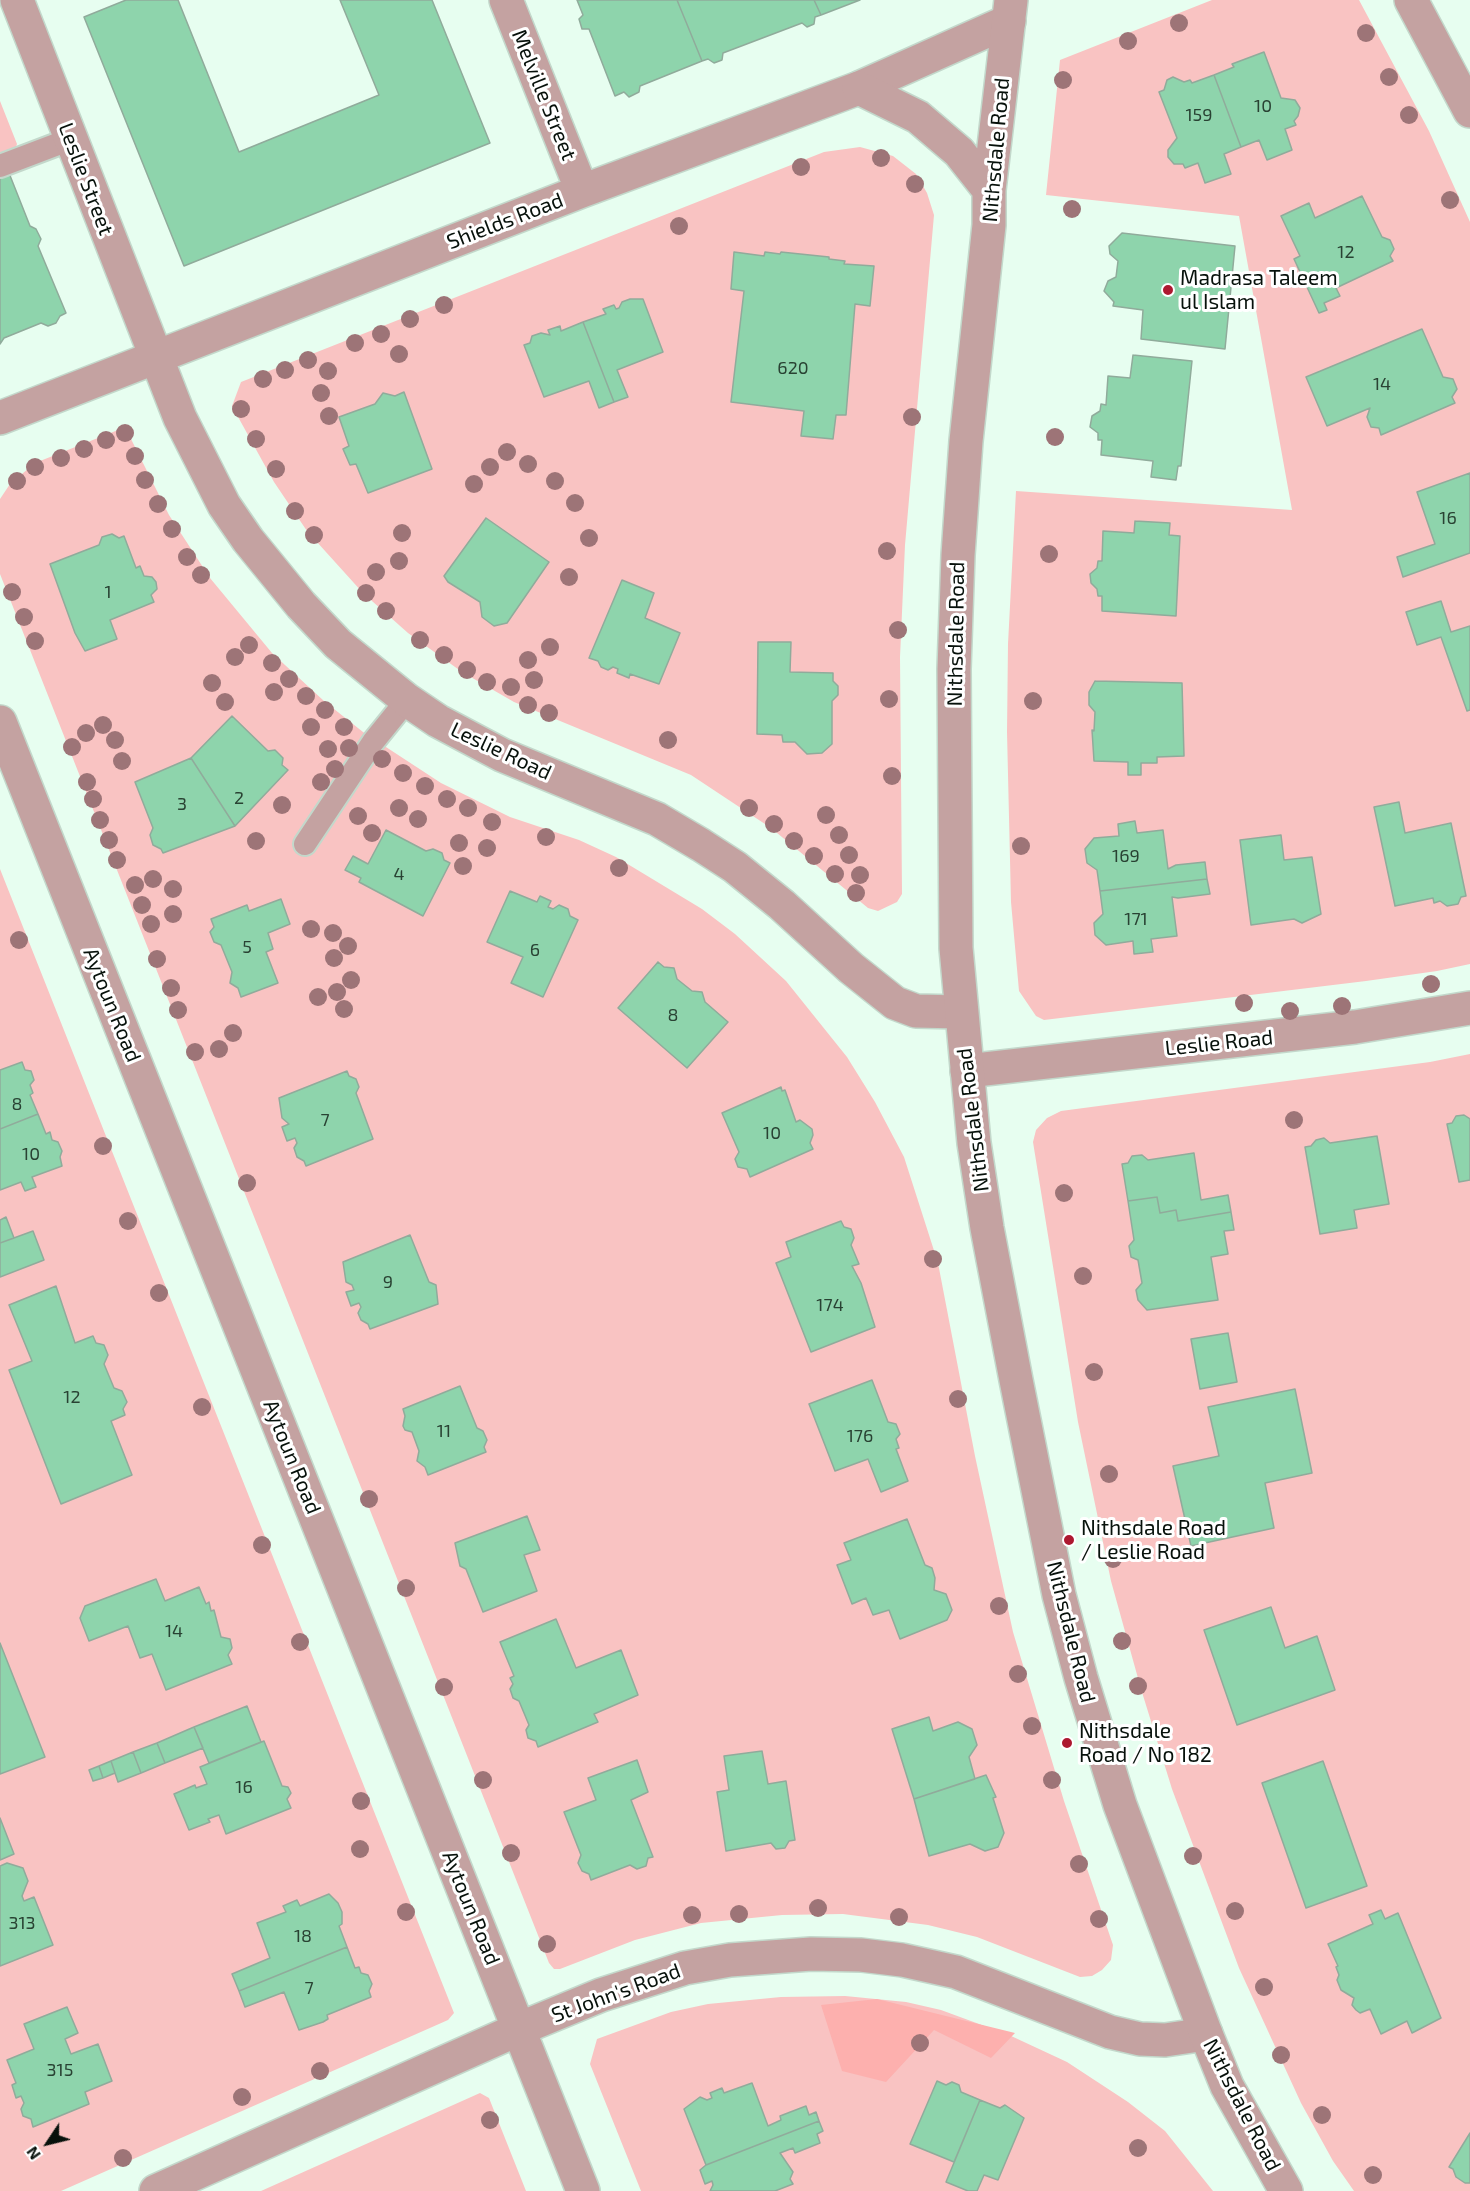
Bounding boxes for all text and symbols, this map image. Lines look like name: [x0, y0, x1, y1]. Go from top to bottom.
street label: Melville Street: [506, 26, 582, 164]
street label: Nithsdale Road: [977, 77, 1015, 223]
house number: 10: [1254, 95, 1272, 117]
house number: 159: [1185, 104, 1213, 126]
street label: Leslie Street: [53, 119, 119, 239]
street label: Shields Road: [443, 187, 567, 255]
house number: 12: [1337, 241, 1355, 263]
place label: Madrasa Taleem ul Islam: [1180, 265, 1338, 315]
marker: Madrasa Taleem ul Islam: [1161, 283, 1175, 297]
house number: 620: [777, 357, 809, 379]
house number: 14: [1373, 373, 1391, 395]
house number: 16: [1439, 507, 1457, 529]
street label: Nithsdale Road: [942, 561, 970, 707]
house number: 1: [104, 581, 112, 603]
street label: Leslie Road: [447, 717, 555, 785]
house number: 2: [234, 787, 244, 809]
house number: 3: [177, 793, 187, 815]
house number: 169: [1112, 845, 1140, 867]
house number: 4: [393, 863, 405, 885]
house number: 171: [1124, 908, 1148, 930]
house number: 5: [242, 936, 252, 958]
house number: 6: [530, 939, 540, 961]
street label: Aytoun Road: [78, 944, 146, 1066]
house number: 8: [668, 1004, 678, 1026]
street label: Leslie Road: [1164, 1025, 1274, 1061]
street label: Nithsdale Road: [952, 1047, 994, 1193]
house number: 8: [12, 1093, 22, 1115]
house number: 7: [320, 1109, 330, 1131]
house number: 10: [763, 1122, 781, 1144]
house number: 10: [22, 1143, 40, 1165]
house number: 9: [383, 1271, 393, 1293]
house number: 174: [816, 1294, 844, 1316]
house number: 12: [63, 1386, 81, 1408]
street label: Aytoun Road: [258, 1396, 326, 1518]
house number: 11: [437, 1420, 451, 1442]
house number: 176: [847, 1425, 873, 1447]
place label: Nithsdale Road / Leslie Road: [1081, 1515, 1226, 1565]
marker: Nithsdale Road / Leslie Road: [1062, 1533, 1076, 1547]
street label: Nithsdale Road: [1041, 1559, 1101, 1705]
house number: 14: [165, 1620, 183, 1642]
place label: Nithsdale Road / No 182: [1079, 1718, 1212, 1768]
marker: Nithsdale Road / No 182: [1060, 1736, 1074, 1750]
house number: 16: [235, 1776, 253, 1798]
street label: Aytoun Road: [437, 1847, 505, 1969]
house number: 313: [8, 1912, 36, 1934]
house number: 18: [294, 1925, 312, 1947]
street label: St John's Road: [548, 1958, 684, 2028]
house number: 7: [304, 1977, 314, 1999]
street label: Nithsdale Road: [1198, 2035, 1286, 2175]
house number: 315: [47, 2059, 73, 2081]
north arrow: [18, 2113, 78, 2173]
text: N: [22, 2143, 44, 2164]

